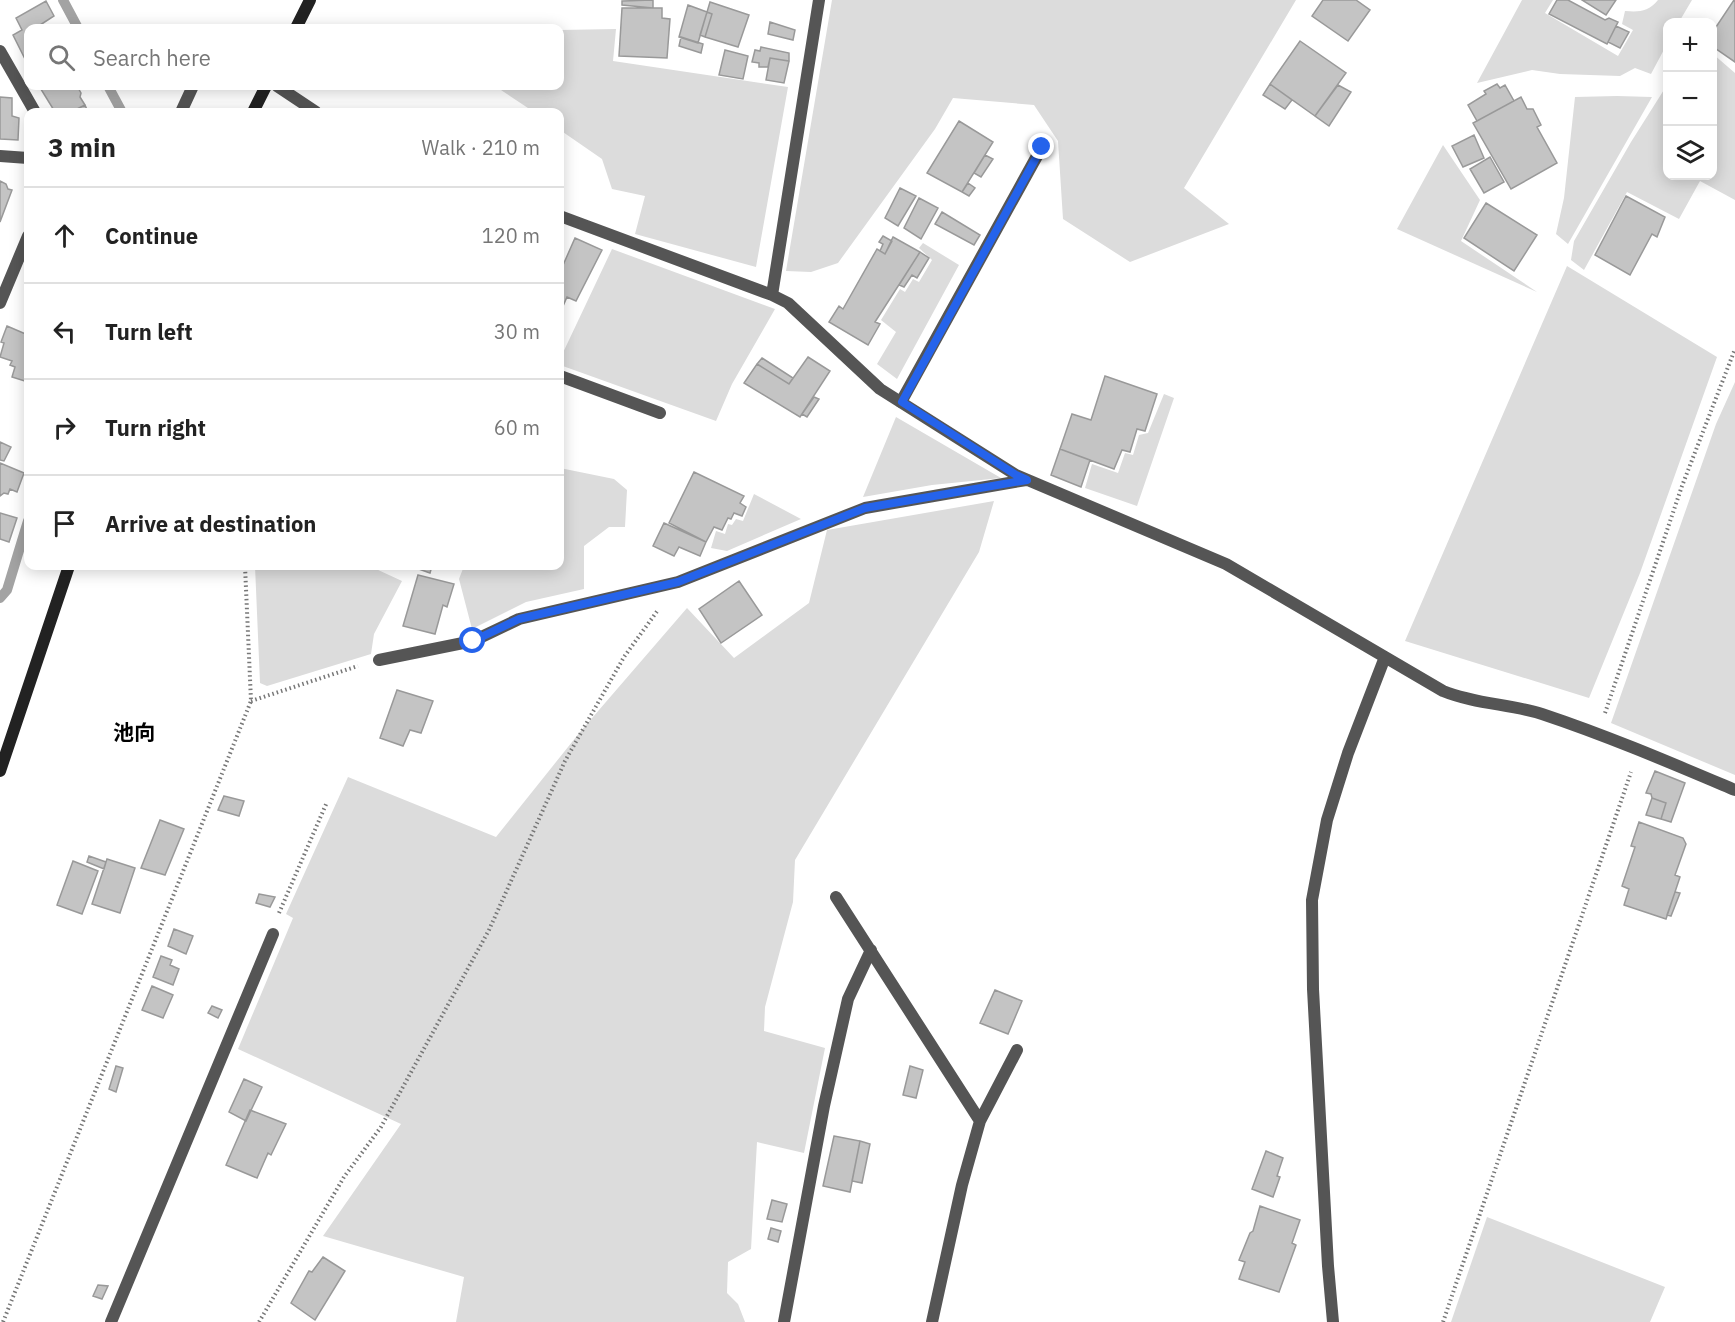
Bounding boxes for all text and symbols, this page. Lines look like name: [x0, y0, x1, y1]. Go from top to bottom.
map controls: [1663, 18, 1717, 180]
button: +: [1663, 18, 1717, 72]
search box: [24, 24, 564, 90]
icon: search: [45, 41, 78, 74]
text: Search here: [93, 43, 211, 72]
button: −: [1663, 72, 1717, 126]
button: layers: [1663, 126, 1717, 180]
text: 3 min: [48, 130, 116, 164]
route end: [1028, 133, 1054, 159]
text: Walk · 210 m: [422, 134, 540, 161]
icon: ahead: [48, 219, 81, 252]
text: Continue: [105, 221, 198, 250]
text: 120 m: [482, 222, 540, 249]
icon: left: [48, 315, 81, 348]
text: Turn left: [105, 317, 193, 346]
text: 30 m: [494, 318, 540, 345]
icon: right: [48, 411, 81, 444]
text: Turn right: [105, 413, 206, 442]
text: 60 m: [494, 414, 540, 441]
icon: arrive: [48, 507, 81, 540]
text: Arrive at destination: [105, 509, 316, 538]
route start: [459, 627, 485, 653]
district label: 池向: [113, 718, 155, 746]

